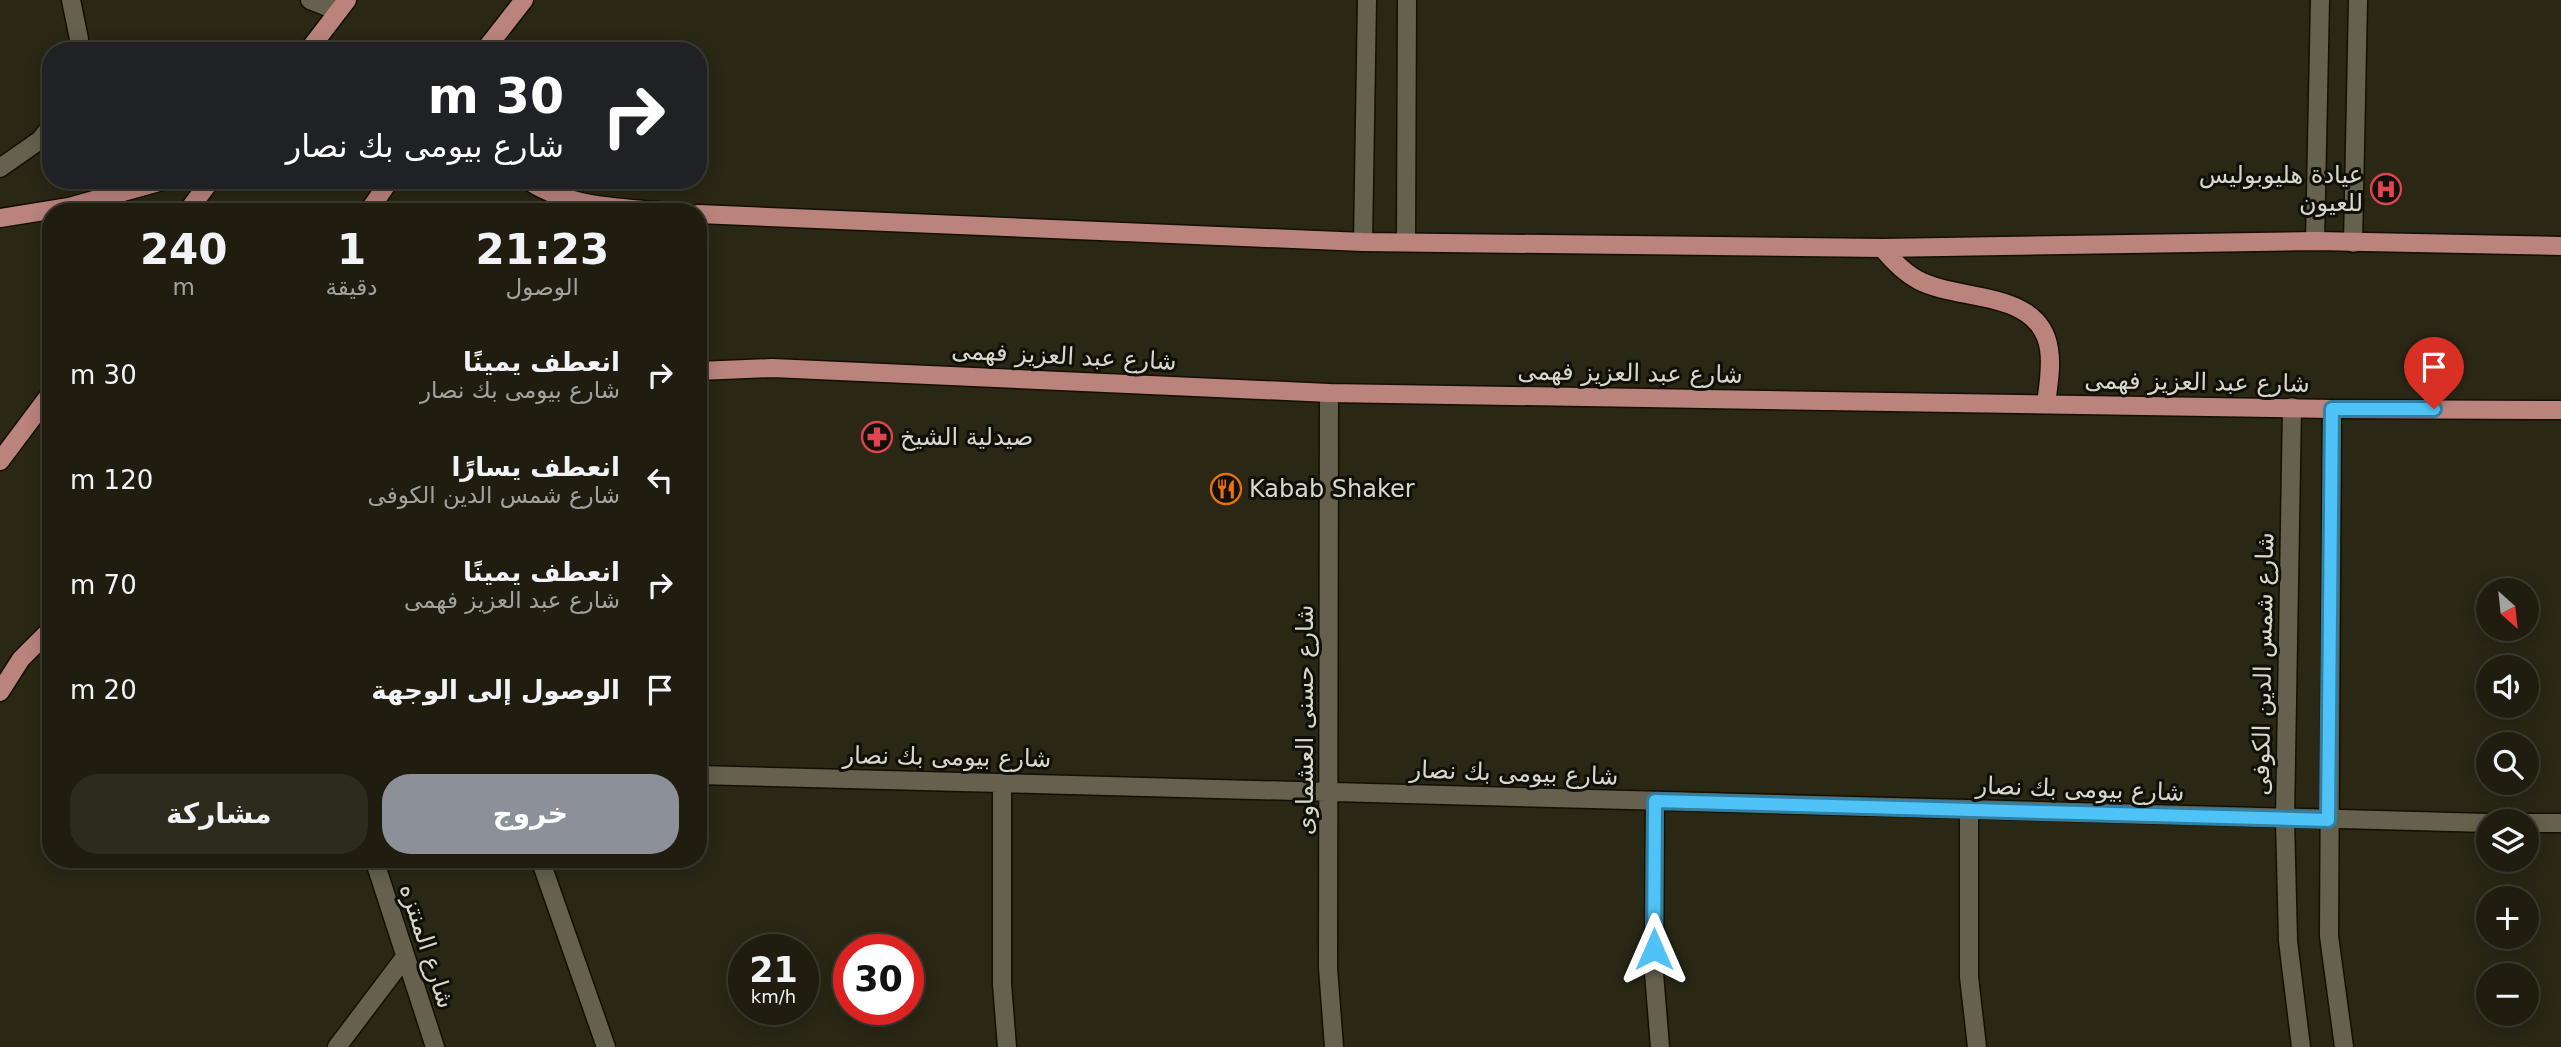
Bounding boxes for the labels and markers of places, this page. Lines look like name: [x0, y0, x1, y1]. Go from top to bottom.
place label: عيادة هليوبوليس للعيون: [2199, 161, 2363, 217]
hospital icon: عيادة هليوبوليس للعيون: [2369, 172, 2403, 206]
pin: [2404, 337, 2464, 409]
pharmacy icon: صيدلية الشيخ: [860, 420, 894, 454]
place label: صيدلية الشيخ: [900, 423, 1033, 451]
restaurant icon: Kabab Shaker: [1209, 472, 1243, 506]
place label: Kabab Shaker: [1249, 475, 1415, 503]

